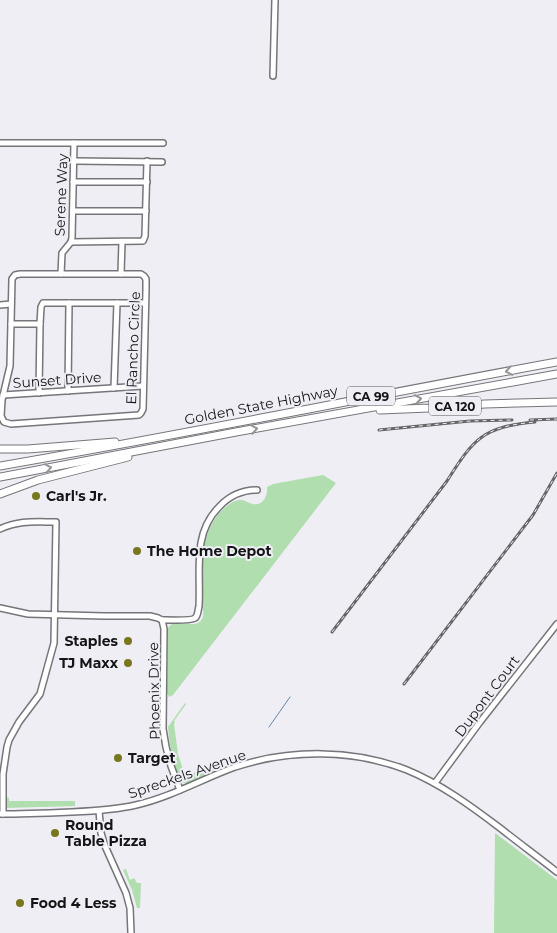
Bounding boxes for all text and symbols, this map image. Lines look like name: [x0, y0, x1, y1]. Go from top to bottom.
street label: Serene Way: [51, 153, 71, 237]
street label: El Rancho Circle: [122, 291, 144, 405]
one-way arrow: [505, 365, 513, 375]
street label: Sunset Drive: [12, 368, 102, 392]
street label: Golden State Highway: [183, 381, 340, 429]
road number: CA 99: [347, 386, 395, 406]
one-way arrow: [413, 395, 422, 405]
road number: CA 120: [429, 396, 481, 416]
one-way arrow: [250, 424, 258, 434]
one-way arrow: [43, 463, 52, 473]
place label: Carl's Jr.: [46, 487, 107, 505]
marker: Carl's Jr.: [30, 490, 42, 502]
place label: The Home Depot: [147, 542, 272, 560]
marker: The Home Depot: [131, 545, 143, 557]
place label: Staples: [64, 632, 119, 650]
marker: Staples: [122, 635, 134, 647]
street label: Phoenix Drive: [144, 642, 164, 740]
street label: Dupont Court: [451, 651, 524, 740]
place label: TJ Maxx: [59, 654, 119, 672]
marker: TJ Maxx: [122, 657, 134, 669]
street label: Spreckels Avenue: [126, 745, 248, 803]
place label: Target: [128, 749, 176, 767]
marker: Target: [112, 752, 124, 764]
place label: Round Table Pizza: [65, 816, 147, 850]
marker: Round Table Pizza: [49, 827, 61, 839]
place label: Food 4 Less: [30, 894, 117, 912]
marker: Food 4 Less: [14, 897, 26, 909]

